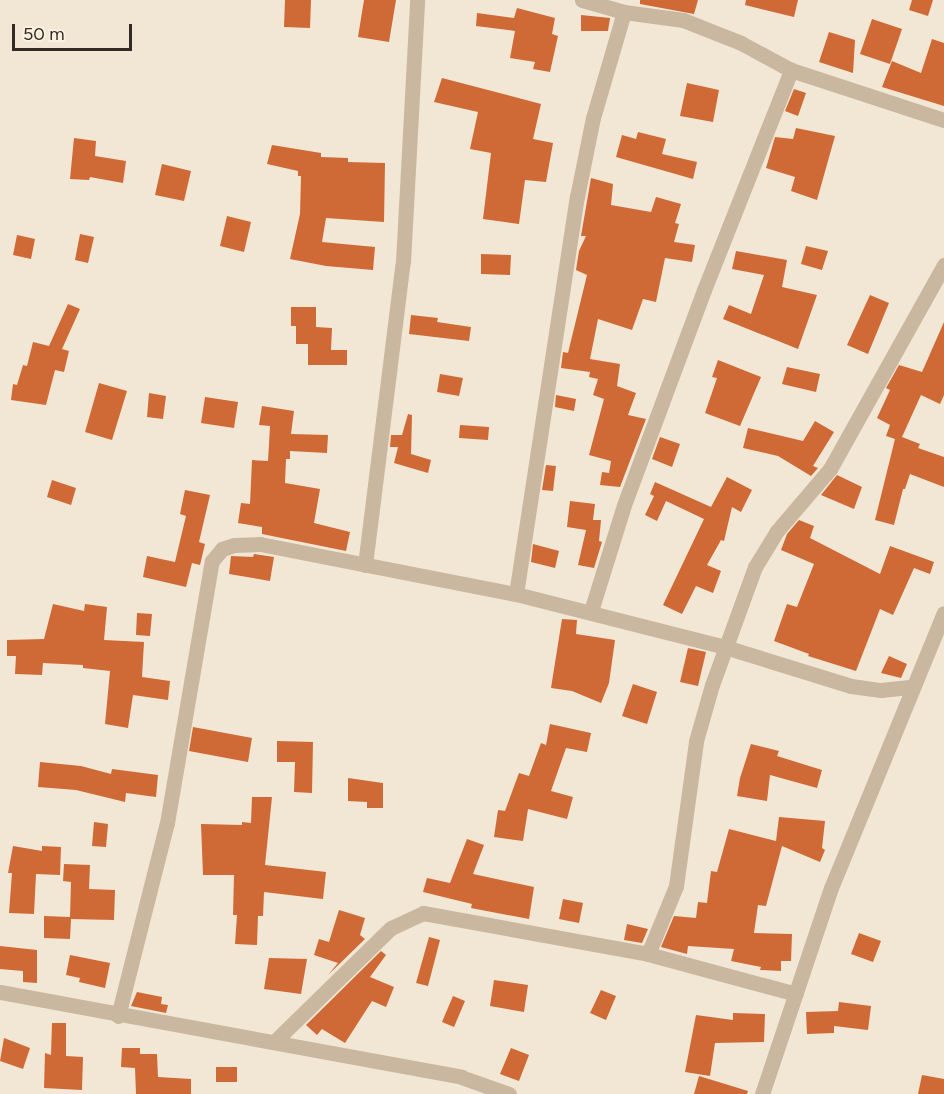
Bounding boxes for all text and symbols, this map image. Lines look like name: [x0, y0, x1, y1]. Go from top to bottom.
scale bar: [15, 12, 135, 50]
text: 50 m: [23, 23, 65, 45]

